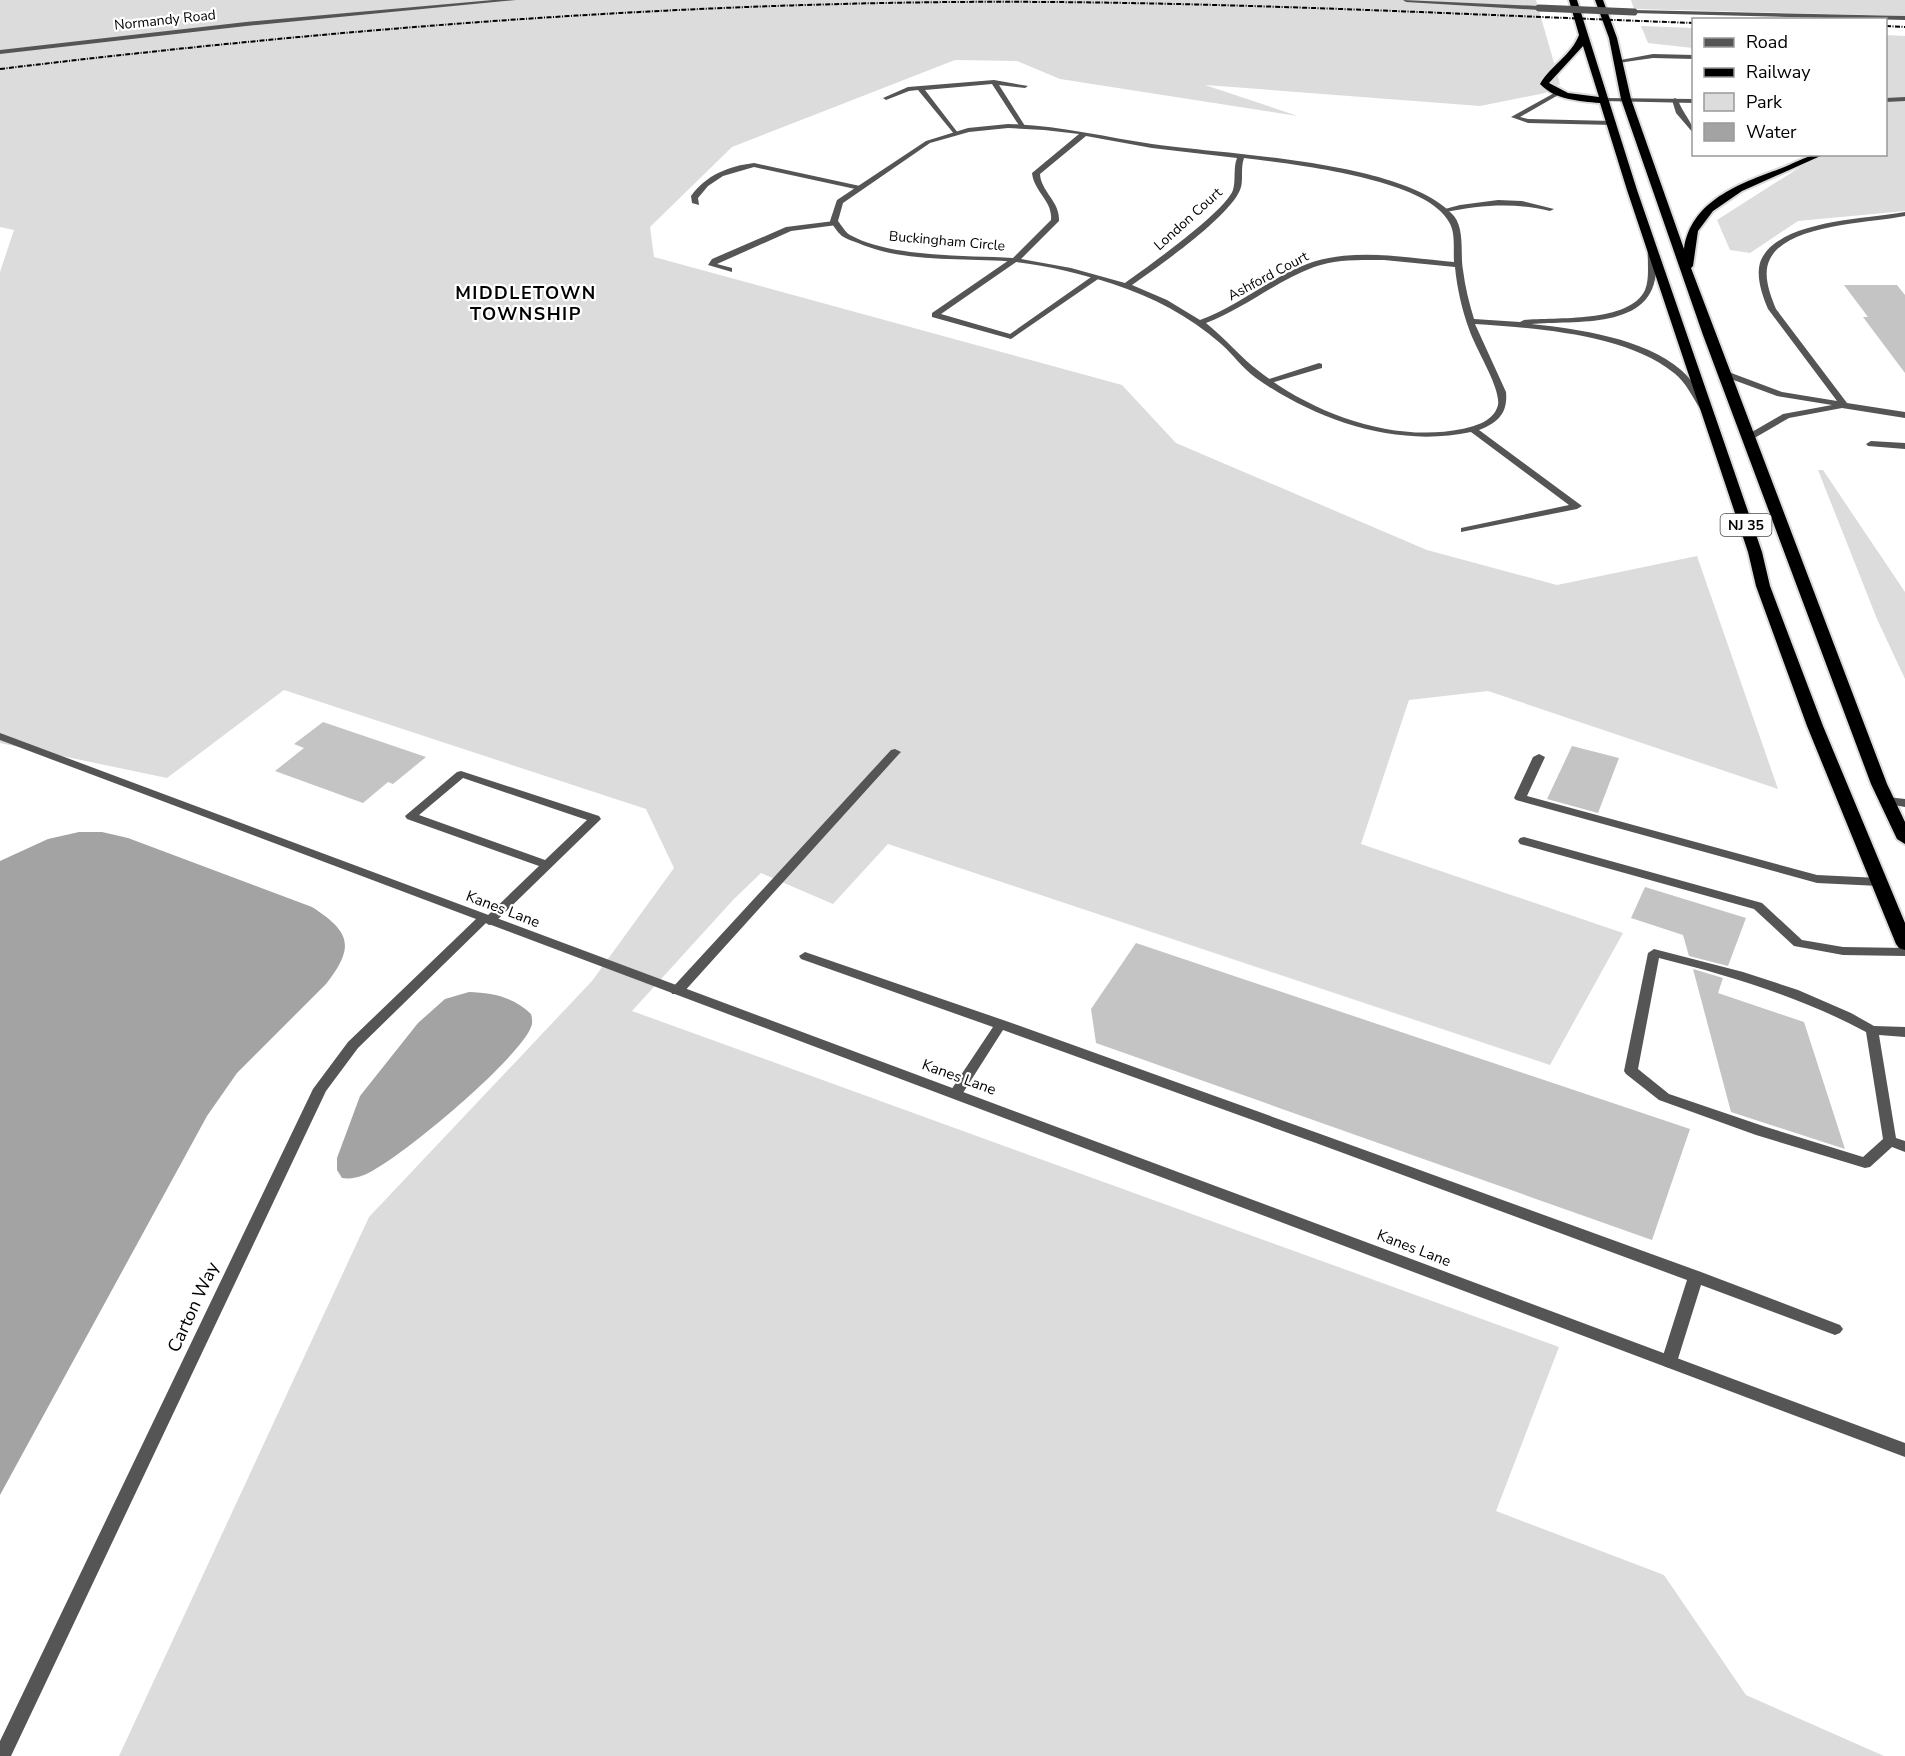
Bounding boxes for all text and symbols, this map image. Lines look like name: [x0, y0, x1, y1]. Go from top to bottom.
street label: Normandy Road: [113, 5, 217, 35]
legend: [1692, 18, 1887, 156]
text: Road: [1746, 30, 1788, 54]
text: Railway: [1746, 60, 1811, 84]
text: Park: [1746, 90, 1783, 114]
text: Water: [1746, 120, 1797, 144]
street label: London Court: [1150, 183, 1226, 255]
street label: Buckingham Circle: [888, 226, 1006, 256]
street label: Ashford Court: [1224, 247, 1312, 305]
district label: MIDDLETOWN TOWNSHIP: [455, 281, 597, 326]
road number: NJ 35: [1720, 514, 1772, 536]
street label: Kanes Lane: [463, 886, 543, 932]
street label: Kanes Lane: [919, 1054, 999, 1100]
street label: Kanes Lane: [1374, 1225, 1454, 1271]
street label: Carton Way: [162, 1257, 225, 1356]

